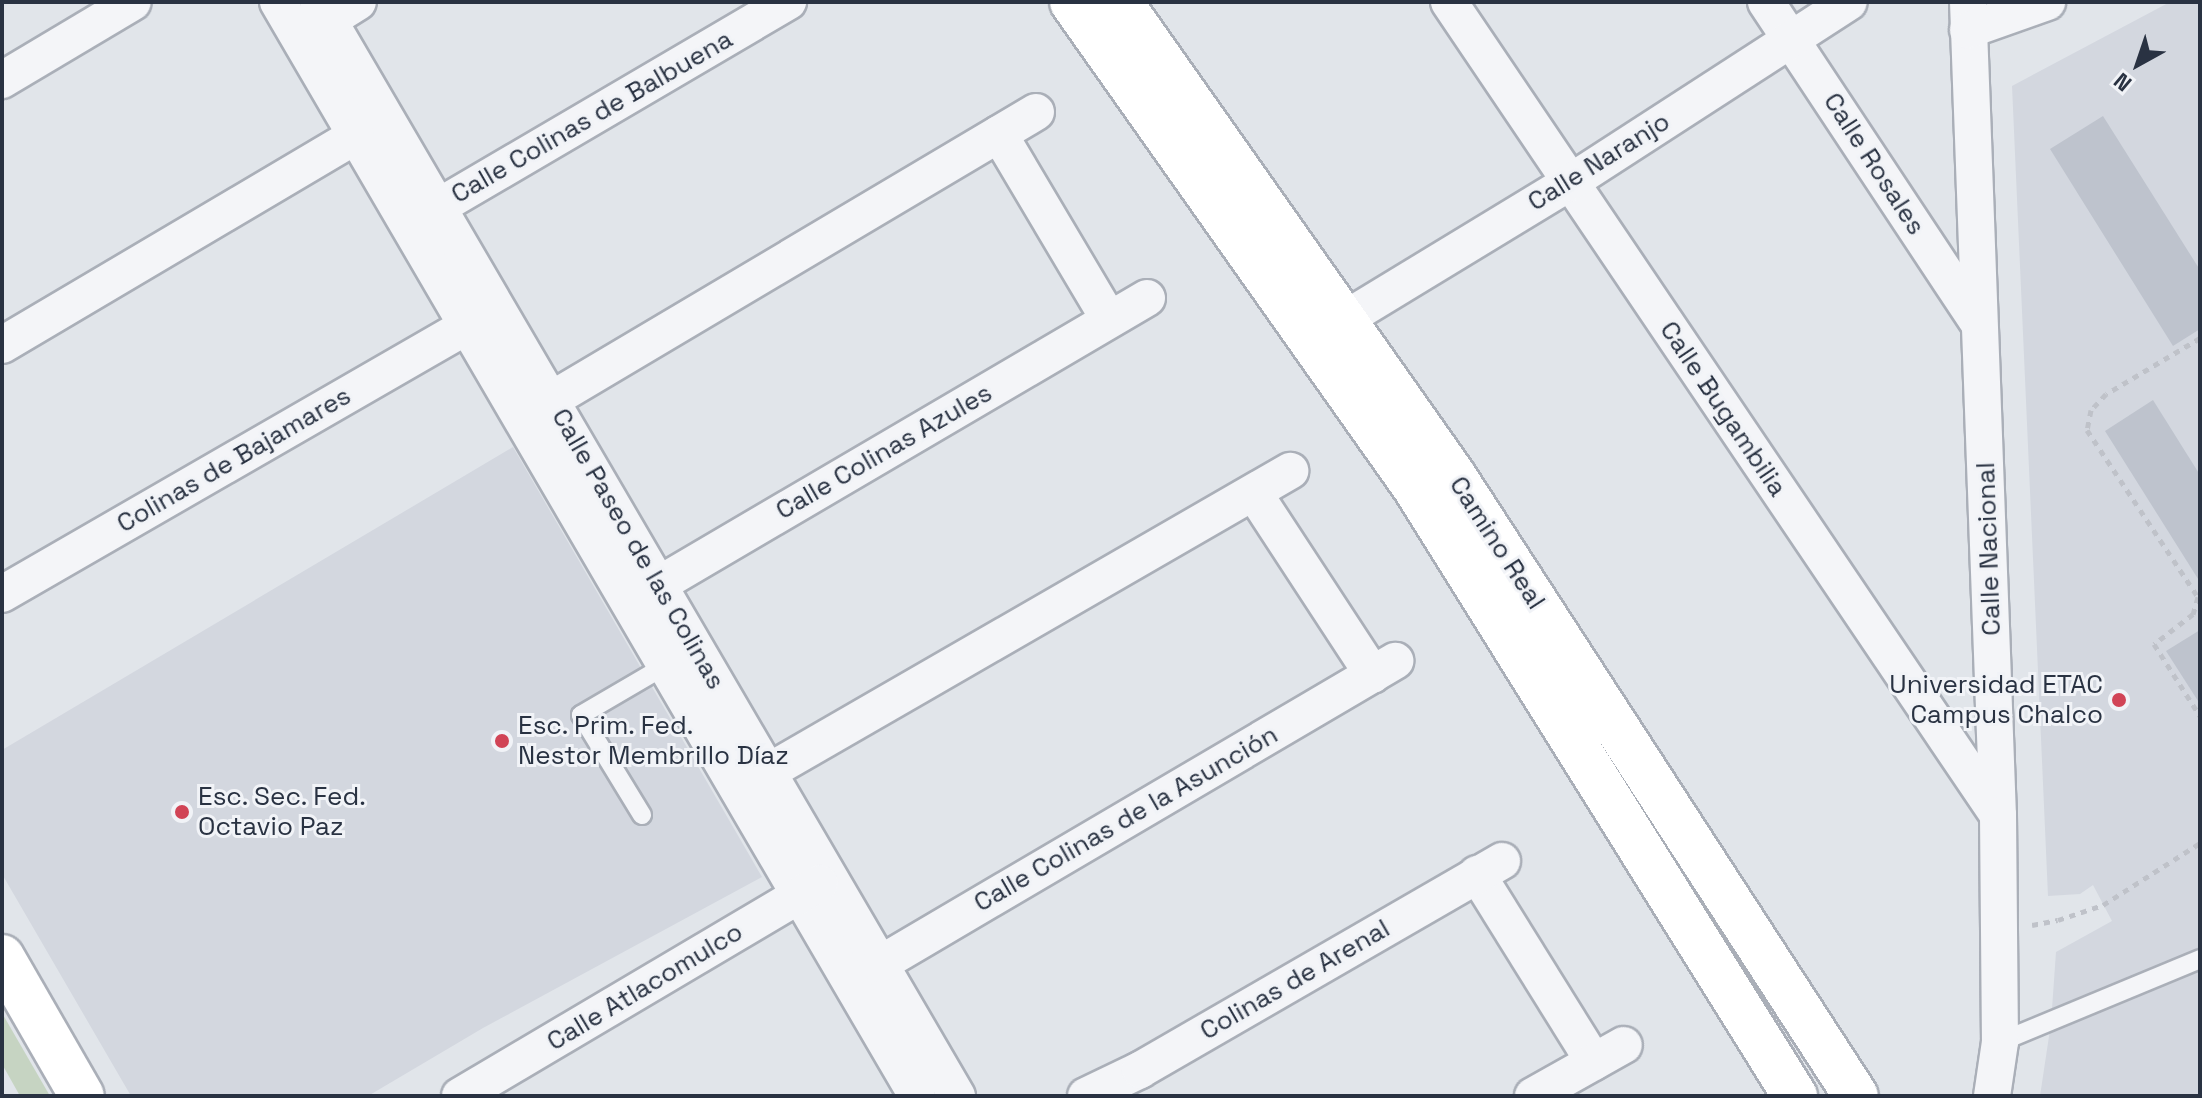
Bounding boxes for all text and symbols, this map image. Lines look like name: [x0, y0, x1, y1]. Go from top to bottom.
street label: Calle Colinas de Balbuena: [446, 24, 738, 210]
north arrow: [2098, 24, 2178, 104]
text: N: [2108, 67, 2137, 98]
street label: Calle Rosales: [1817, 87, 1931, 241]
street label: Calle Naranjo: [1522, 106, 1676, 218]
street label: Calle Bugambilia: [1653, 316, 1793, 502]
street label: Calle Colinas Azules: [770, 377, 998, 527]
street label: Colinas de Bajamares: [112, 380, 356, 540]
street label: Calle Paseo de las Colinas: [545, 403, 731, 695]
street label: Calle Nacional: [1970, 462, 2008, 636]
street label: Camino Real: [1442, 471, 1552, 615]
place label: Universidad ETAC Campus Chalco: [1889, 669, 2103, 730]
marker: Universidad ETAC Campus Chalco: [2110, 691, 2128, 709]
place label: Esc. Prim. Fed. Nestor Membrillo Díaz: [518, 710, 789, 772]
street label: Calle Colinas de la Asunción: [968, 719, 1284, 919]
marker: Esc. Prim. Fed. Nestor Membrillo Díaz: [493, 732, 511, 750]
place label: Esc. Sec. Fed. Octavio Paz: [198, 781, 367, 842]
marker: Esc. Sec. Fed. Octavio Paz: [173, 803, 191, 821]
street label: Colinas de Arenal: [1195, 913, 1395, 1047]
street label: Calle Atlacomulco: [541, 916, 749, 1058]

